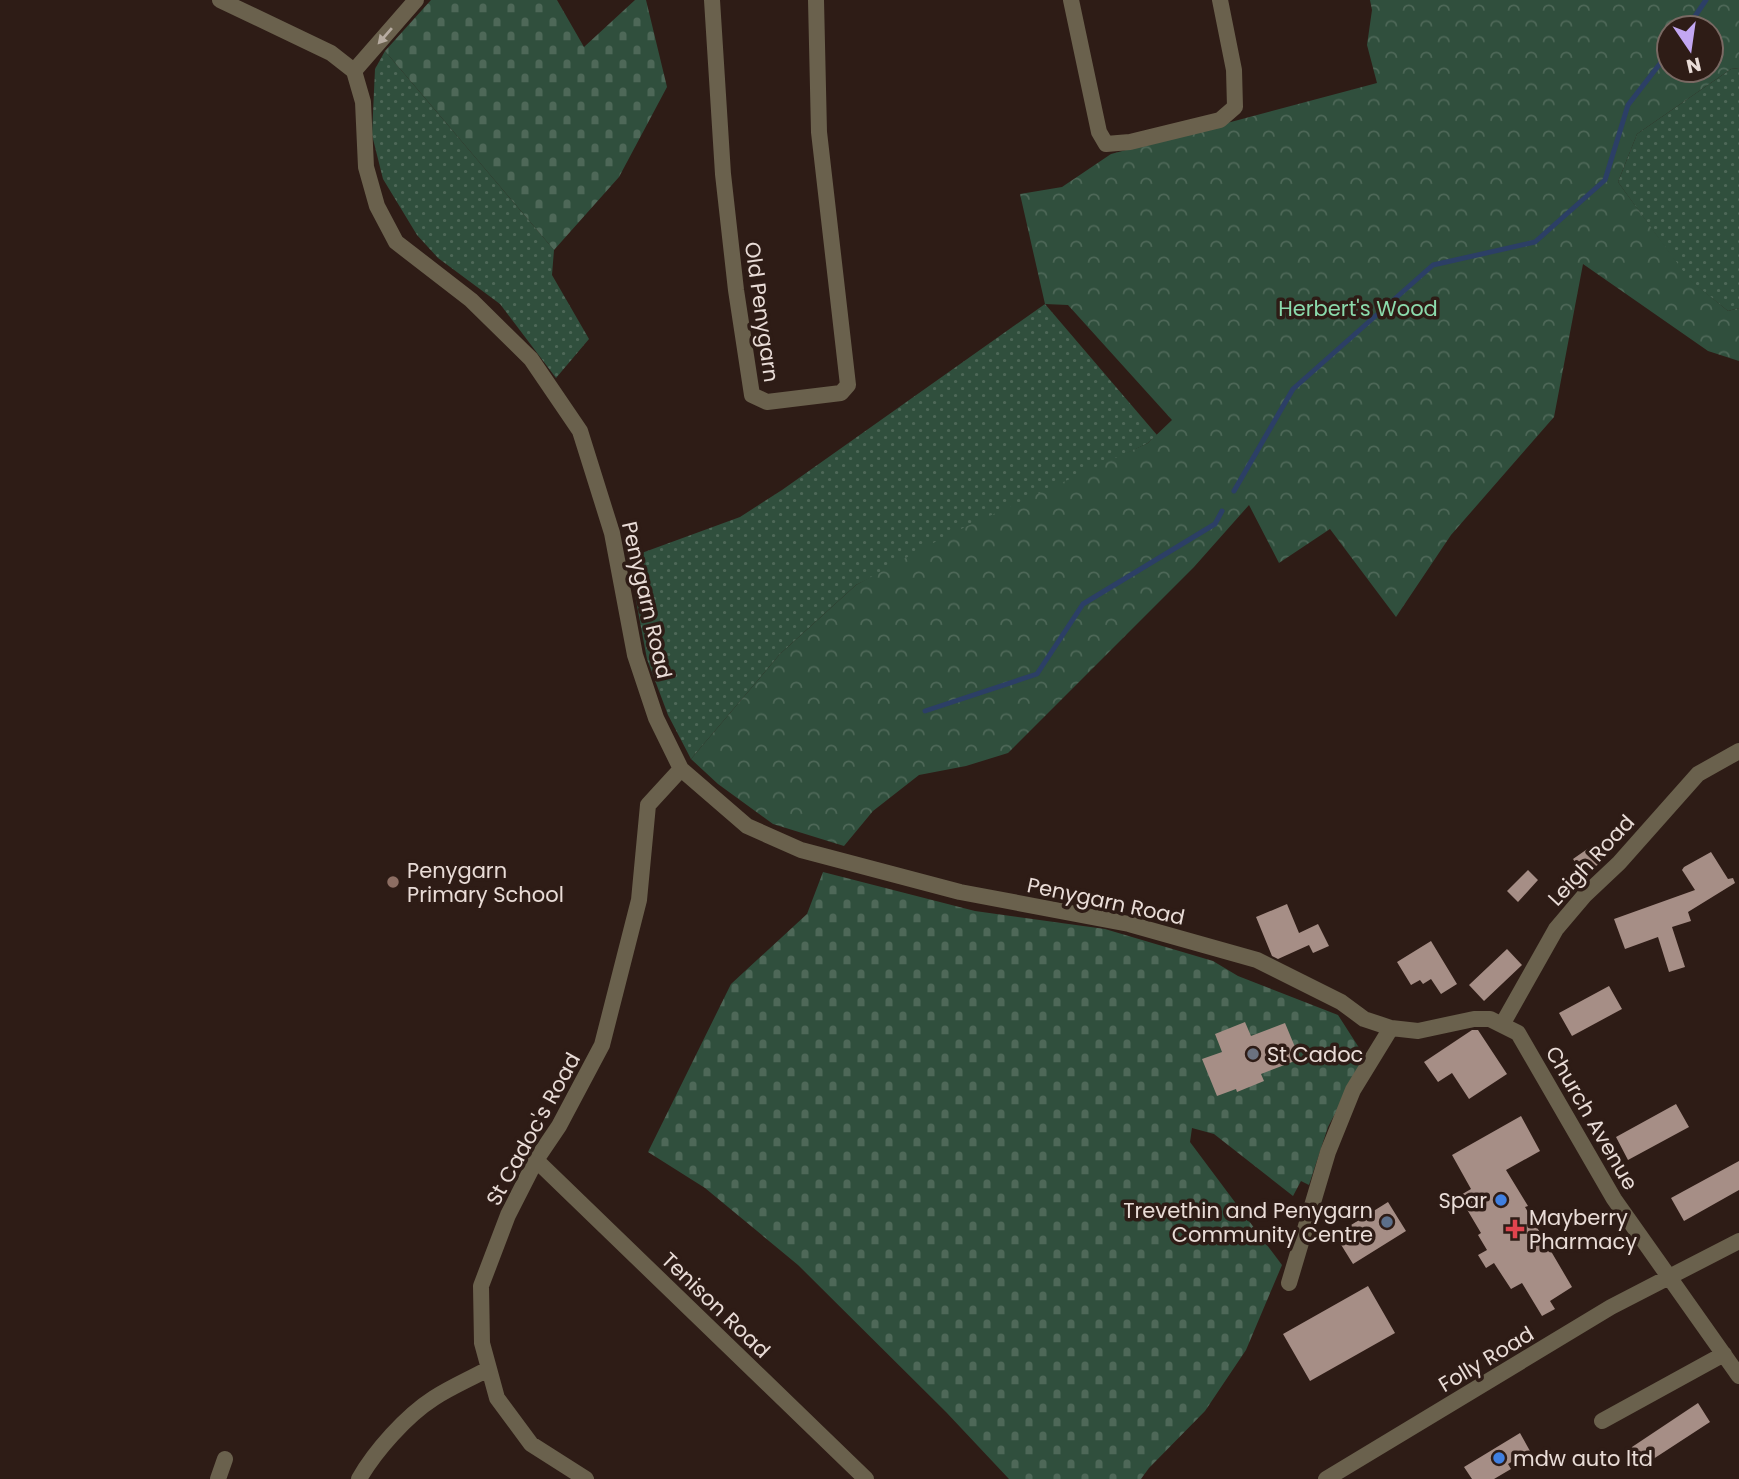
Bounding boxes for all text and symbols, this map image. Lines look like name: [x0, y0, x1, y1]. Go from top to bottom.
north arrow: [1655, 14, 1725, 84]
one-way arrow: [378, 27, 393, 44]
text: N: [1684, 50, 1704, 80]
street label: Old Penygarn: [738, 240, 786, 384]
park label: Herbert's Wood: [1278, 294, 1438, 323]
street label: Penygarn Road: [615, 519, 679, 681]
street label: Leigh Road: [1541, 808, 1641, 912]
place label: Penygarn Primary School: [407, 856, 564, 909]
street label: Penygarn Road: [1025, 870, 1187, 932]
marker: Penygarn Primary School: [385, 874, 401, 890]
place label: St Cadoc: [1267, 1040, 1363, 1069]
street label: Church Avenue: [1539, 1041, 1645, 1195]
marker: St Cadoc: [1245, 1046, 1261, 1062]
street label: St Cadoc's Road: [479, 1047, 587, 1211]
place label: Spar: [1438, 1186, 1487, 1215]
marker: Spar: [1493, 1192, 1509, 1208]
place label: Trevethin and Penygarn Community Centre: [1123, 1196, 1373, 1249]
place label: Mayberry Pharmacy: [1529, 1203, 1637, 1256]
marker: Trevethin and Penygarn Community Centre: [1379, 1214, 1395, 1230]
marker: Mayberry Pharmacy: [1507, 1221, 1523, 1237]
street label: Tenison Road: [655, 1246, 777, 1364]
street label: Folly Road: [1433, 1319, 1539, 1399]
place label: mdw auto ltd: [1513, 1444, 1653, 1473]
marker: mdw auto ltd: [1491, 1450, 1507, 1466]

